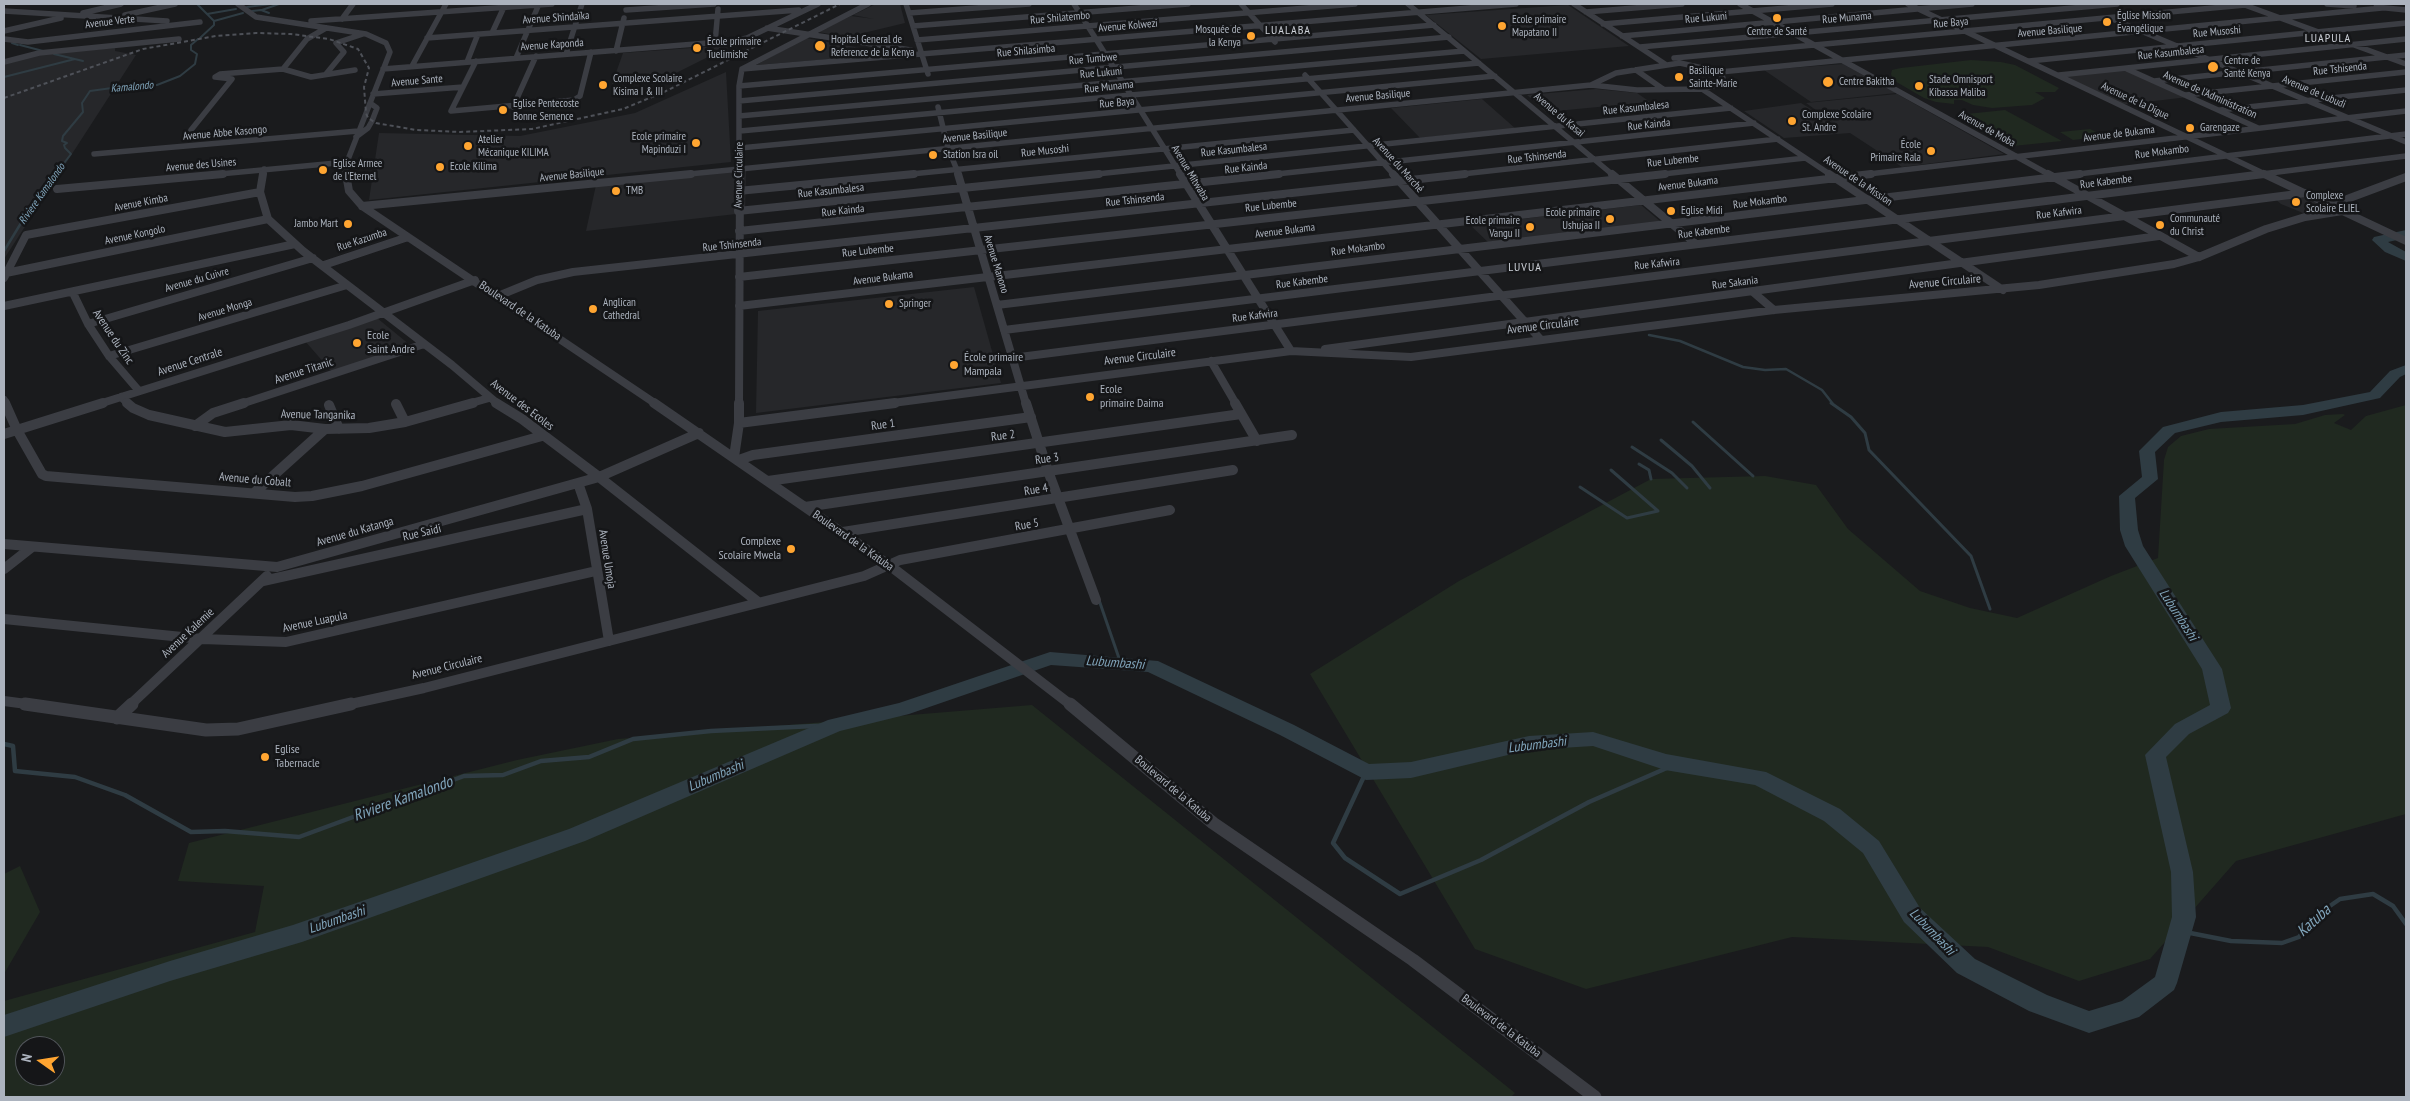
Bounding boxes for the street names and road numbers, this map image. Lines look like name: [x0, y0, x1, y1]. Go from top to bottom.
street label: Avenue Shindaïka: [522, 9, 590, 27]
street label: Rue Shilatembo: [1030, 9, 1090, 27]
street label: Rue Munama: [1822, 9, 1872, 27]
street label: Rue Lukuni: [1684, 10, 1728, 26]
street label: Avenue Verte: [84, 12, 136, 32]
street label: Rue Baya: [1933, 15, 1969, 31]
street label: Avenue Kolwezi: [1098, 17, 1158, 35]
street label: Avenue Basilique: [2017, 22, 2083, 40]
street label: Rue Musoshi: [2192, 23, 2242, 41]
street label: Avenue Kaponda: [520, 36, 584, 54]
street label: Rue Shilasimba: [996, 42, 1056, 60]
street label: Rue Kasumbalesa: [2137, 43, 2205, 63]
street label: Rue Tumbwe: [1068, 50, 1118, 68]
street label: Rue Tshisenda: [2312, 60, 2368, 78]
street label: Rue Lukuni: [1079, 65, 1123, 81]
street label: Avenue de l'Administration: [2161, 68, 2259, 122]
street label: Avenue Sante: [391, 72, 443, 90]
street label: Avenue de Lubudi: [2280, 73, 2348, 111]
street label: Rue Munama: [1084, 78, 1134, 96]
street label: Avenue de la Digue: [2099, 80, 2171, 122]
street label: Avenue Basilique: [1345, 87, 1411, 105]
street label: Avenue du Kasai: [1531, 90, 1587, 140]
street label: Rue Baya: [1099, 95, 1135, 111]
street label: Rue Kasumbalesa: [1602, 98, 1670, 118]
street label: Avenue de Moba: [1956, 108, 2018, 150]
street label: Rue Kainda: [1627, 116, 1671, 134]
street label: Avenue Abbe Kasongo: [182, 123, 268, 143]
street label: Avenue de Bukama: [2082, 123, 2156, 145]
street label: Avenue Basilique: [942, 126, 1008, 146]
street label: Avenue du Marché: [1370, 135, 1426, 195]
street label: Rue Kasumbalesa: [1200, 140, 1268, 160]
street label: Avenue Circulaire: [732, 142, 746, 208]
street label: Rue Musoshi: [1020, 142, 1070, 160]
street label: Rue Mokambo: [2134, 142, 2190, 162]
street label: Avenue Mitwaba: [1168, 143, 1212, 203]
street label: Rue Tshinsenda: [1507, 147, 1567, 167]
street label: Rue Lubembe: [1646, 152, 1700, 170]
street label: Avenue de la Mission: [1821, 153, 1895, 209]
street label: Avenue des Usines: [165, 155, 237, 175]
street label: Rue Kainda: [1224, 159, 1268, 177]
street label: Avenue Basilique: [539, 165, 605, 185]
street label: Rue Kabembe: [2079, 172, 2133, 192]
street label: Avenue Bukama: [1657, 174, 1719, 194]
street label: Rue Kasumbalesa: [797, 181, 865, 201]
street label: Rue Tshinsenda: [1105, 190, 1165, 210]
street label: Avenue Kimba: [113, 191, 169, 215]
street label: Rue Mokambo: [1732, 192, 1788, 212]
street label: Rue Lubembe: [1244, 197, 1298, 215]
street label: Rue Kainda: [821, 202, 865, 220]
street label: Rue Kafwira: [2036, 204, 2082, 222]
street label: Avenue Bukama: [1254, 221, 1316, 241]
street label: Avenue Kongolo: [104, 222, 166, 248]
street label: Rue Kabembe: [1677, 222, 1731, 242]
street label: Rue Kazumba: [335, 226, 389, 254]
street label: Avenue Manono: [981, 233, 1011, 295]
street label: Rue Tshinsenda: [702, 235, 762, 255]
street label: Rue Mokambo: [1330, 239, 1386, 259]
street label: Rue Lubembe: [841, 242, 895, 260]
street label: Rue Kafwira: [1634, 255, 1680, 273]
street label: Avenue du Cuivre: [164, 265, 230, 295]
street label: Avenue Bukama: [852, 268, 914, 288]
street label: Rue Kabembe: [1275, 272, 1329, 292]
street label: Avenue Circulaire: [1908, 272, 1982, 292]
street label: Rue Sakania: [1711, 274, 1759, 292]
street label: Boulevard de la Katuba: [476, 278, 564, 344]
street label: Avenue Monga: [196, 296, 254, 324]
street label: Avenue du Zinc: [89, 307, 137, 367]
street label: Rue Kafwira: [1232, 307, 1278, 325]
street label: Avenue Circulaire: [1506, 314, 1580, 338]
street label: Avenue Centrale: [156, 345, 224, 379]
street label: Avenue Circulaire: [1103, 345, 1177, 369]
street label: Avenue Titanic: [273, 355, 335, 387]
street label: Avenue des Ecoles: [487, 376, 557, 434]
street label: Avenue Tanganika: [281, 407, 355, 423]
street label: Rue 1: [870, 416, 896, 434]
street label: Rue 2: [990, 427, 1016, 445]
street label: Rue 3: [1034, 450, 1060, 468]
street label: Avenue du Cobalt: [218, 470, 292, 490]
street label: Rue 4: [1023, 481, 1049, 499]
street label: Boulevard de la Katuba: [810, 508, 896, 574]
street label: Avenue du Katanga: [315, 514, 395, 550]
street label: Rue 5: [1014, 516, 1040, 534]
street label: Rue Saidi: [401, 522, 443, 544]
street label: Avenue Umoja: [595, 528, 619, 590]
street label: Avenue Kalemie: [159, 605, 217, 661]
street label: Avenue Luapula: [281, 608, 349, 636]
street label: Avenue Circulaire: [410, 651, 484, 683]
street label: Boulevard de la Katuba: [1132, 753, 1214, 825]
street label: Boulevard de la Katuba: [1458, 991, 1544, 1061]

